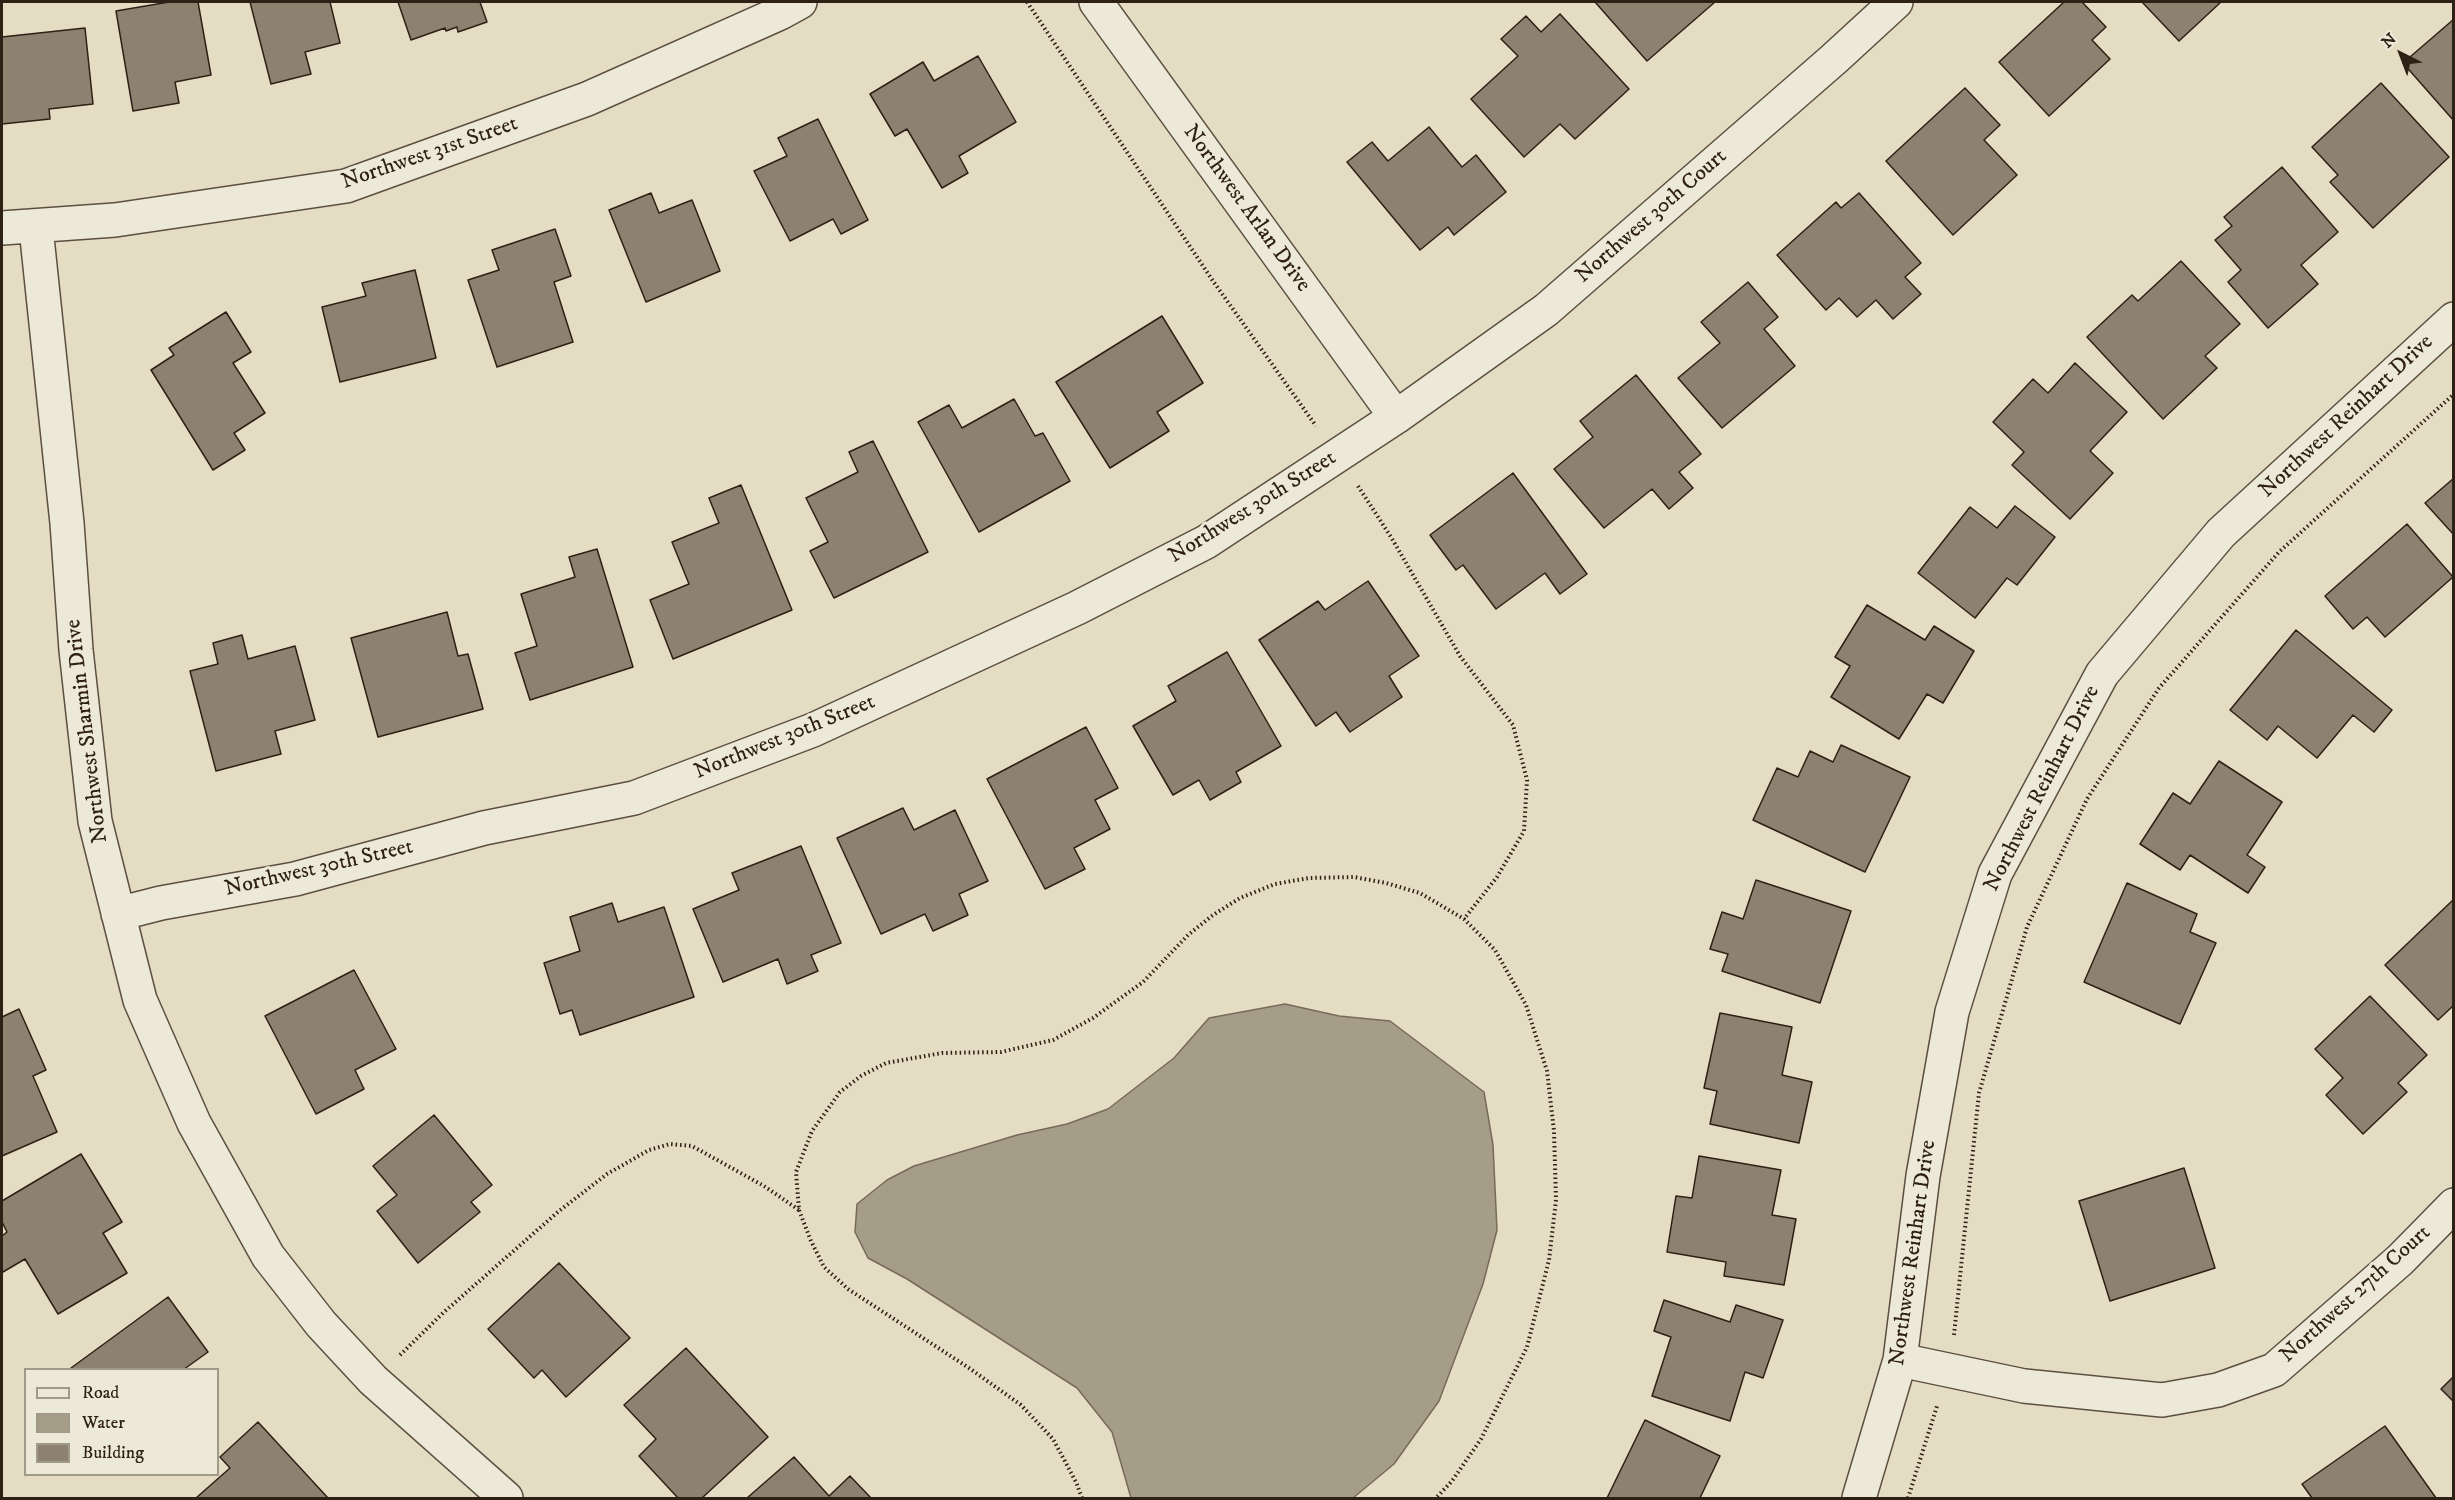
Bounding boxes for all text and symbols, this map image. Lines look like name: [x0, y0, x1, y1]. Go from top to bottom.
north arrow: [2371, 24, 2431, 84]
text: N: [2377, 29, 2401, 52]
street label: Northwest 31st Street: [338, 111, 522, 197]
street label: Northwest Arlan Drive: [1176, 120, 1316, 298]
street label: Northwest 30th Court: [1571, 144, 1733, 290]
street label: Northwest Reinhart Drive: [2255, 330, 2439, 504]
street label: Northwest 30th Street: [1164, 446, 1342, 570]
street label: Northwest Sharmin Drive: [61, 618, 115, 844]
street label: Northwest Reinhart Drive: [1980, 682, 2106, 896]
street label: Northwest 30th Street: [691, 690, 879, 786]
street label: Northwest 30th Street: [222, 834, 416, 904]
street label: Northwest Reinhart Drive: [1885, 1138, 1943, 1368]
street label: Northwest 27th Court: [2275, 1220, 2437, 1370]
legend: [24, 1368, 219, 1476]
text: Road: [82, 1382, 119, 1404]
text: Water: [82, 1412, 125, 1434]
text: Building: [82, 1442, 144, 1464]

